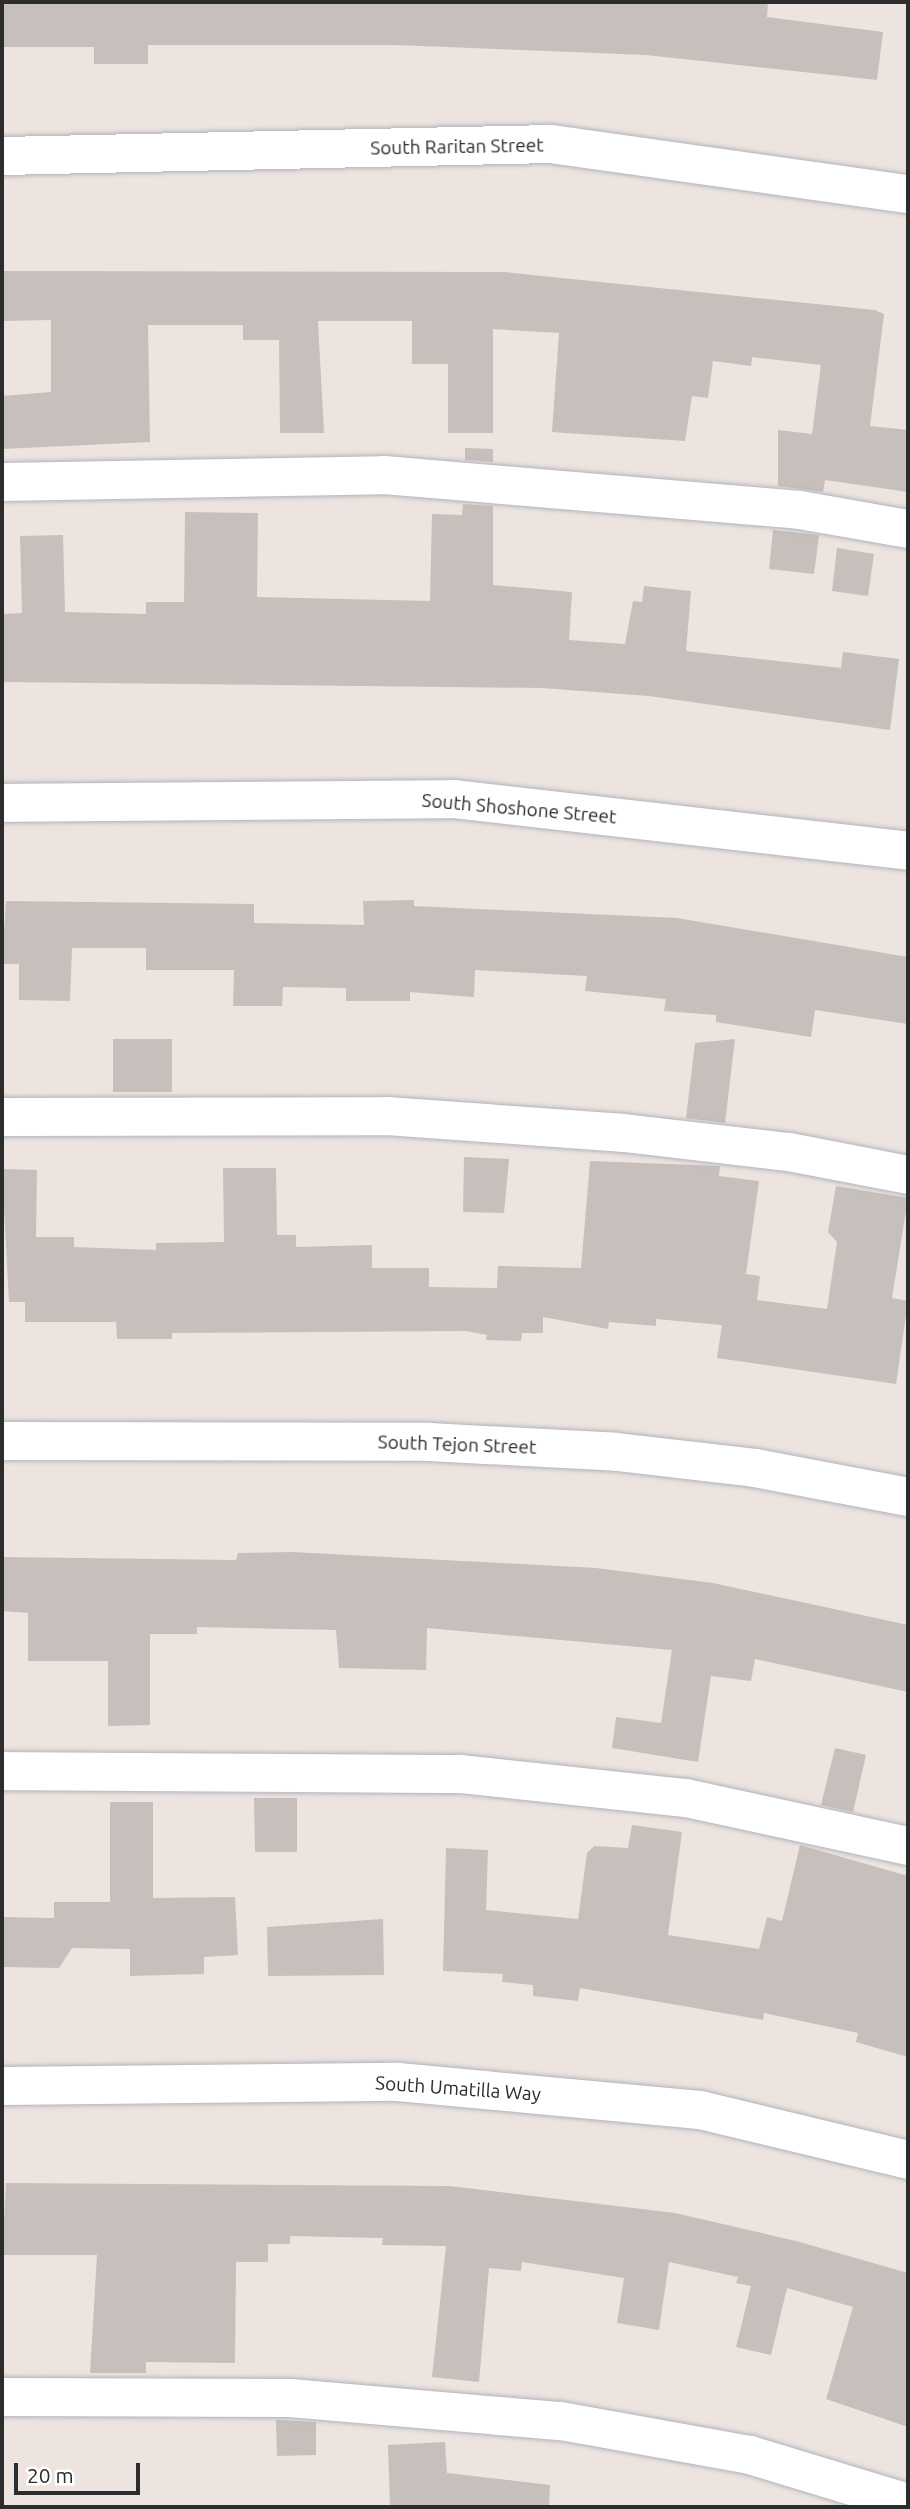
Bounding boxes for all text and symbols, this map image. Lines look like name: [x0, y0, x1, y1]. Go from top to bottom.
street label: South Raritan Street: [370, 134, 544, 160]
street label: South Shoshone Street: [421, 789, 617, 829]
street label: South Tejon Street: [377, 1431, 537, 1459]
street label: South Umatilla Way: [374, 2072, 542, 2106]
scale bar: [18, 2450, 144, 2494]
text: 20 m: [27, 2463, 74, 2487]

